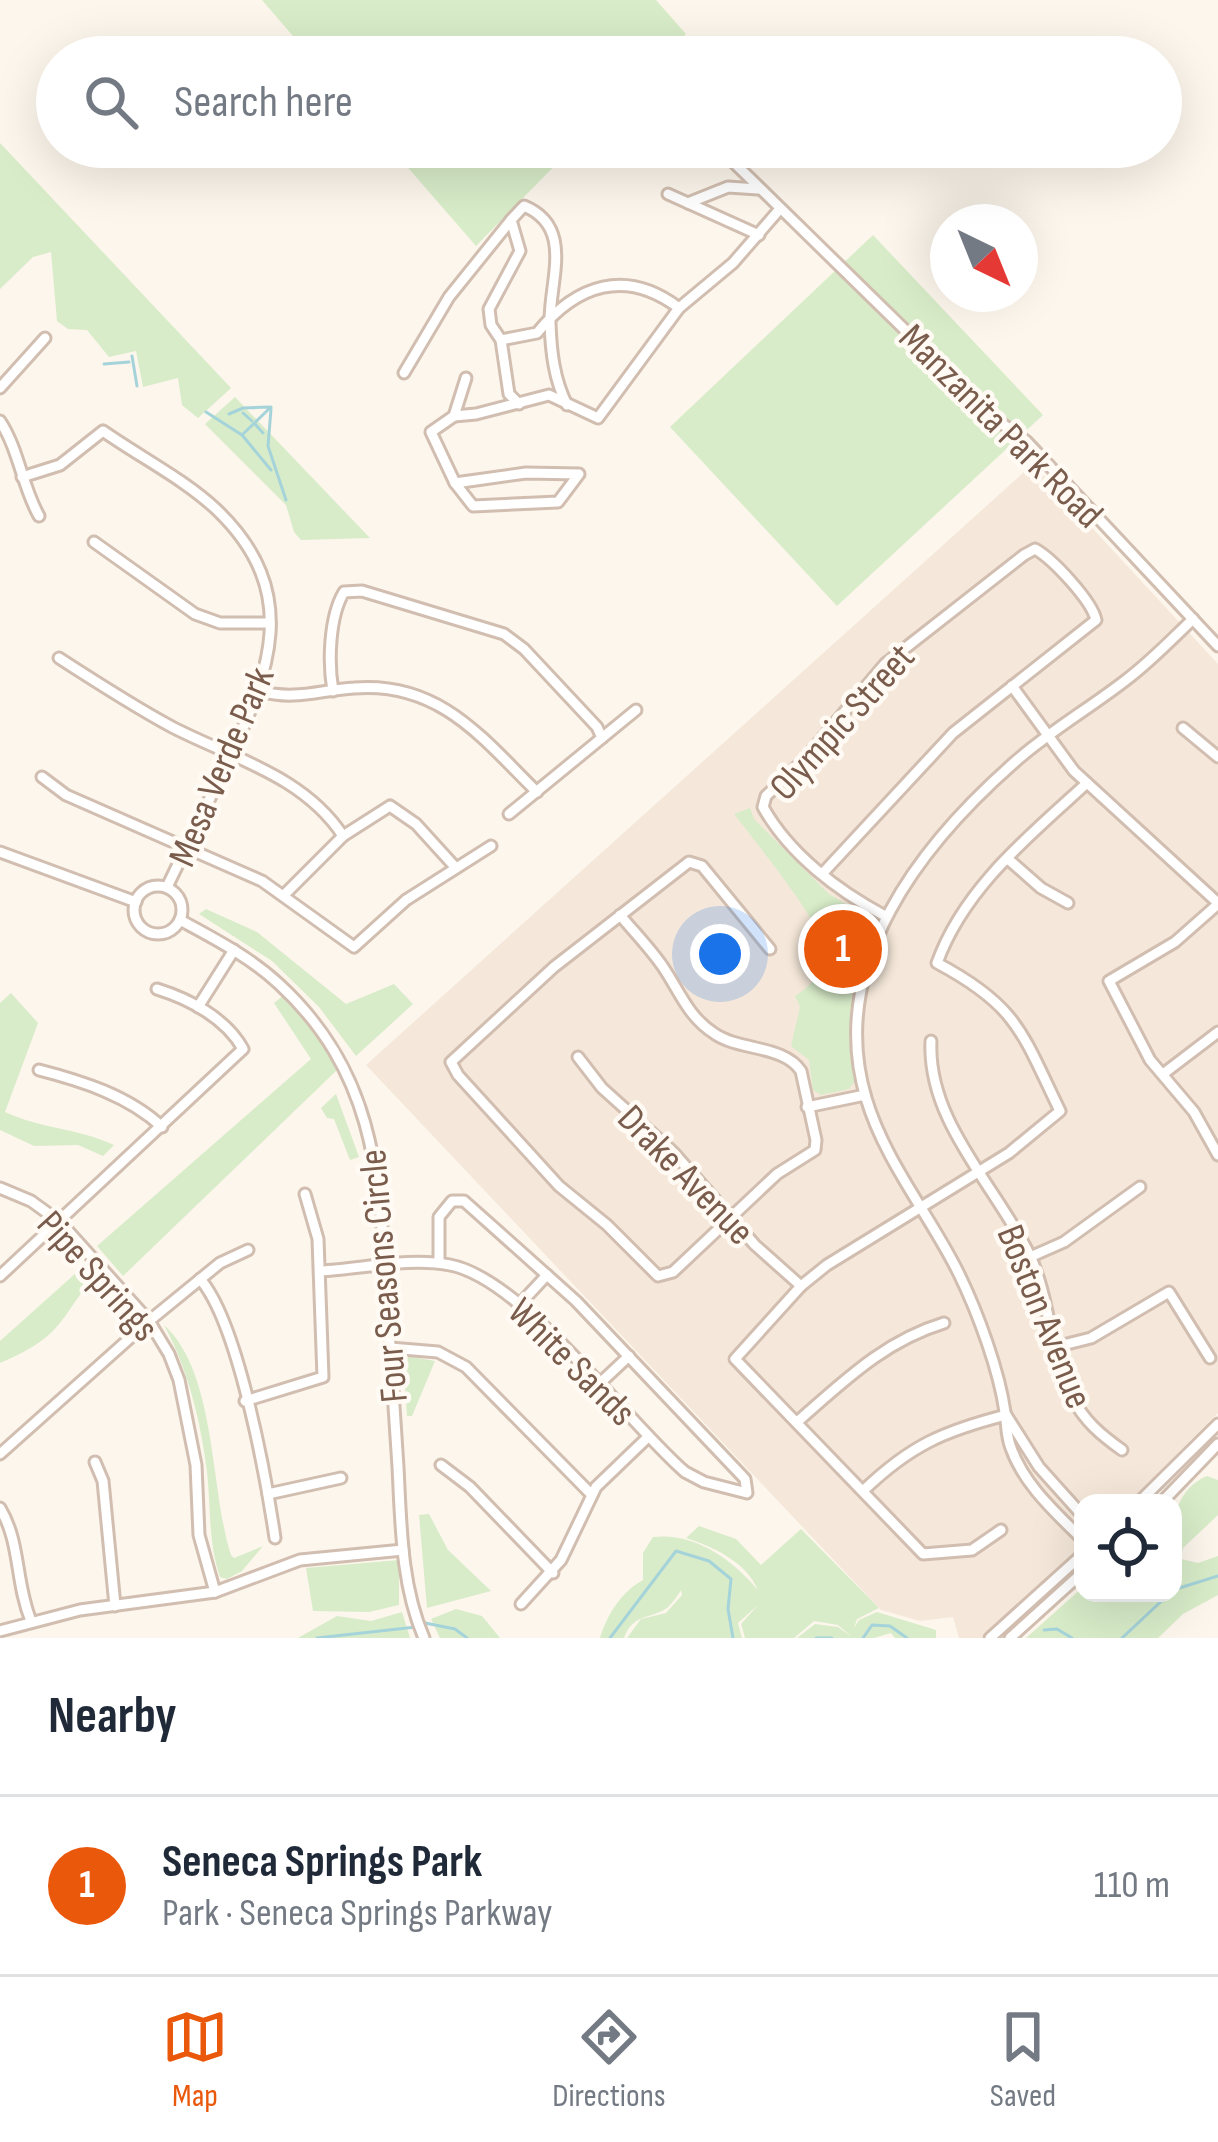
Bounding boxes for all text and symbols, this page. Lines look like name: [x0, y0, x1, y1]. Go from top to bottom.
search box: [36, 36, 1182, 168]
icon: search: [78, 69, 144, 135]
text: Search here: [174, 75, 353, 130]
north arrow: [930, 204, 1038, 312]
street label: Manzanita Park Road: [889, 315, 1112, 538]
street label: Olympic Street: [760, 635, 925, 811]
street label: Mesa Verde Park: [159, 660, 285, 874]
pin: 1: [804, 904, 882, 994]
your location: [690, 924, 750, 984]
street label: Drake Avenue: [607, 1096, 763, 1255]
street label: Four Seasons Circle: [350, 1147, 419, 1404]
street label: Pipe Springs: [26, 1202, 168, 1352]
street label: Boston Avenue: [986, 1218, 1102, 1415]
street label: White Sands: [498, 1289, 645, 1436]
map controls: [1074, 1494, 1182, 1602]
button: locate: [1074, 1494, 1182, 1602]
text: Nearby: [48, 1686, 177, 1747]
text: Seneca Springs Park: [162, 1835, 482, 1890]
text: 1: [79, 1862, 95, 1909]
text: 110 m: [1094, 1862, 1170, 1909]
text: Park · Seneca Springs Parkway: [162, 1890, 552, 1937]
tab: Map: [162, 2004, 228, 2116]
tab: Directions: [552, 2004, 666, 2116]
tab: Saved: [990, 2004, 1056, 2116]

